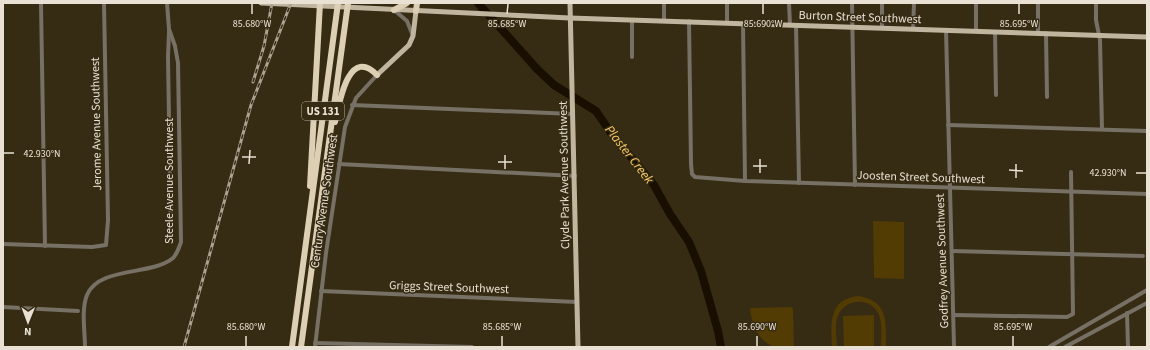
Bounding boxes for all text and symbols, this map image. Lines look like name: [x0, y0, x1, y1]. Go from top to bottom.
street label: Burton Street Southwest: [798, 7, 922, 28]
text: 85.680°W: [233, 17, 271, 31]
text: 85.685°W: [488, 17, 526, 31]
text: 85.690°W: [744, 17, 782, 31]
text: 85.695°W: [1000, 17, 1038, 31]
street label: Jerome Avenue Southwest: [87, 57, 106, 191]
street label: Clyde Park Avenue Southwest: [555, 101, 574, 249]
road number: US 131: [302, 102, 344, 120]
street label: Steele Avenue Southwest: [161, 118, 178, 244]
water label: Plaster Creek: [601, 121, 658, 188]
street label: Century Avenue Southwest: [307, 133, 342, 269]
text: 42.930°N: [23, 147, 61, 161]
text: 42.930°N: [1089, 166, 1127, 180]
street label: Joosten Street Southwest: [857, 167, 985, 188]
street label: Godfrey Avenue Southwest: [932, 193, 953, 329]
street label: Griggs Street Southwest: [389, 277, 509, 298]
north arrow: [8, 302, 48, 342]
text: 85.680°W: [227, 320, 265, 334]
text: 85.685°W: [483, 320, 521, 334]
text: 85.690°W: [738, 320, 776, 334]
text: 85.695°W: [994, 320, 1032, 334]
text: N: [24, 324, 32, 339]

